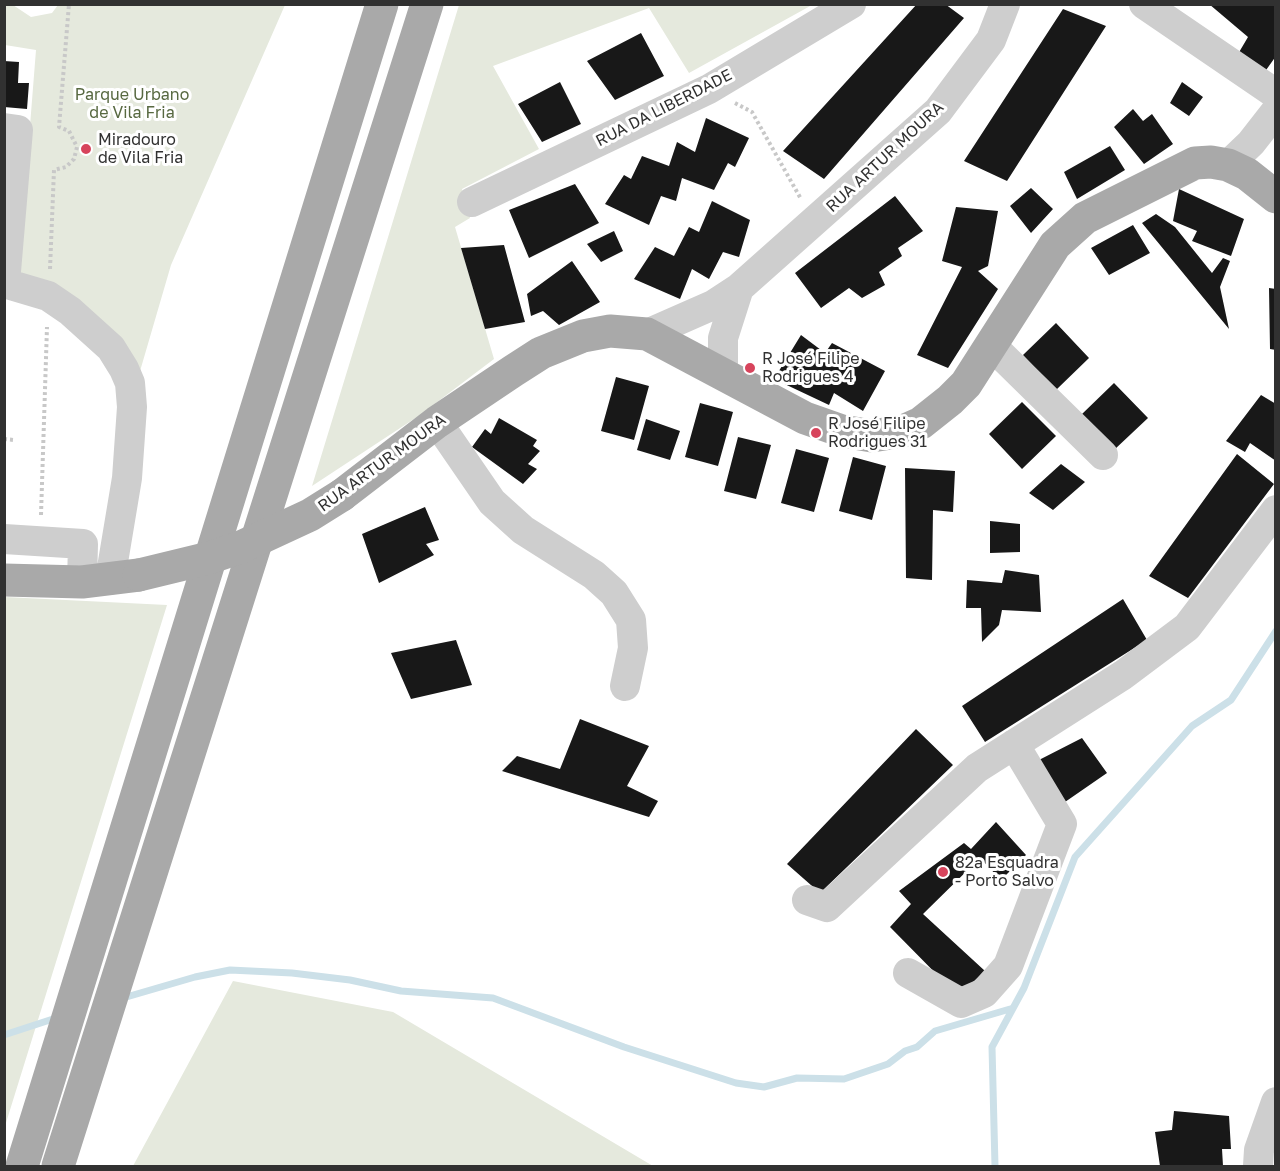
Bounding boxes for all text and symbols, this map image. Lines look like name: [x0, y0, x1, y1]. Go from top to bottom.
street label: RUA DA LIBERDADE: [593, 65, 735, 151]
park label: Parque Urbano de Vila Fria: [75, 85, 189, 123]
street label: RUA ARTUR MOURA: [822, 98, 948, 216]
place label: Miradouro de Vila Fria: [98, 130, 183, 168]
marker: Miradouro de Vila Fria: [79, 142, 93, 156]
place label: R José Filipe Rodrigues 4: [762, 349, 859, 387]
marker: R José Filipe Rodrigues 4: [743, 361, 757, 375]
street label: RUA ARTUR MOURA: [314, 410, 450, 516]
place label: R José Filipe Rodrigues 31: [828, 414, 927, 452]
marker: R José Filipe Rodrigues 31: [809, 426, 823, 440]
place label: 82ª Esquadra - Porto Salvo: [955, 853, 1059, 891]
marker: 82ª Esquadra - Porto Salvo: [936, 865, 950, 879]

